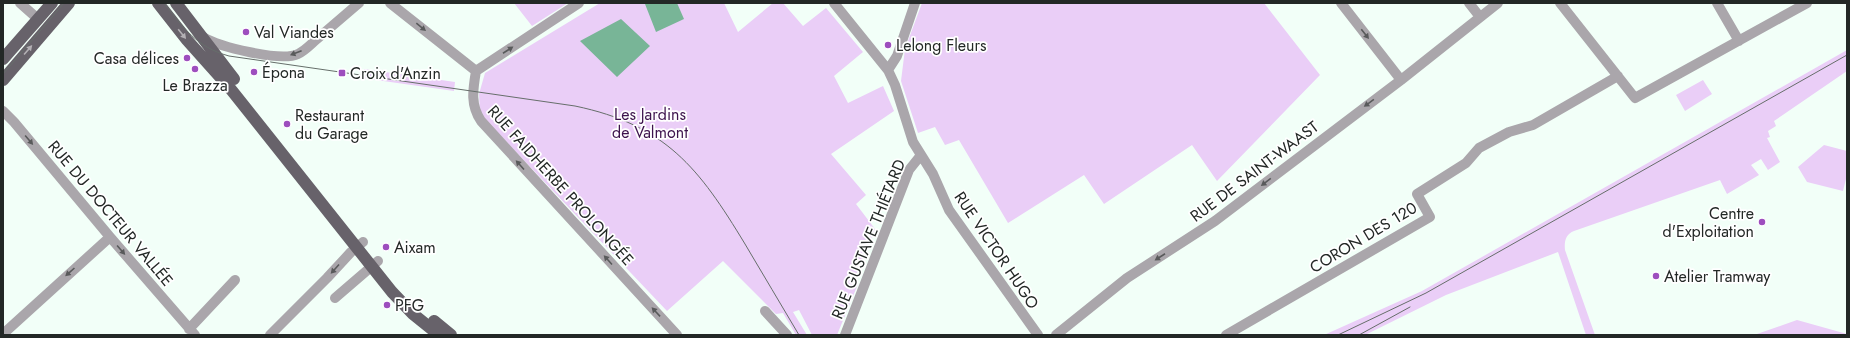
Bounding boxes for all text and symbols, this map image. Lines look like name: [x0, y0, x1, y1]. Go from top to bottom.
place label: Val Viandes: [254, 21, 334, 44]
one-way arrow: [416, 23, 426, 32]
marker: Val Viandes: [241, 27, 251, 37]
one-way arrow: [178, 28, 187, 39]
one-way arrow: [1360, 28, 1369, 39]
place label: Lelong Fleurs: [896, 34, 986, 57]
marker: Lelong Fleurs: [883, 40, 893, 50]
one-way arrow: [24, 45, 33, 55]
one-way arrow: [502, 46, 514, 53]
place label: Casa délices: [94, 47, 179, 70]
one-way arrow: [290, 51, 302, 57]
marker: Casa délices: [182, 53, 192, 63]
place label: Épona: [262, 61, 305, 84]
place label: Croix d'Anzin: [350, 62, 441, 85]
marker: Le Brazza: [190, 64, 200, 74]
marker: Épona: [249, 67, 259, 77]
marker: Croix d'Anzin: [337, 68, 347, 78]
place label: Le Brazza: [162, 74, 228, 97]
one-way arrow: [1363, 99, 1374, 107]
street label: RUE FAIDHERBE PROLONGÉE: [482, 100, 639, 271]
park label: Les Jardins de Valmont: [612, 103, 688, 144]
place label: Restaurant du Garage: [295, 104, 368, 145]
street label: RUE DE SAINT-WAAST: [1185, 115, 1324, 227]
marker: Restaurant du Garage: [282, 119, 292, 129]
one-way arrow: [25, 134, 34, 145]
street label: RUE DU DOCTEUR VALLÉE: [43, 136, 179, 291]
street label: RUE GUSTAVE THIÉTARD: [826, 156, 911, 323]
one-way arrow: [516, 160, 525, 169]
one-way arrow: [1260, 178, 1271, 186]
street label: RUE VICTOR HUGO: [949, 187, 1044, 314]
street label: CORON DES 120: [1305, 196, 1421, 279]
place label: Centre d'Exploitation: [1662, 202, 1754, 243]
marker: Centre d'Exploitation: [1757, 217, 1767, 227]
place label: Aixam: [394, 236, 436, 259]
marker: Aixam: [381, 242, 391, 252]
one-way arrow: [117, 245, 126, 256]
one-way arrow: [1155, 253, 1165, 261]
one-way arrow: [604, 256, 613, 265]
one-way arrow: [331, 264, 340, 275]
place label: Atelier Tramway: [1664, 265, 1771, 288]
one-way arrow: [65, 268, 76, 277]
marker: Atelier Tramway: [1651, 271, 1661, 281]
place label: PFG: [395, 294, 424, 317]
marker: PFG: [382, 300, 392, 310]
one-way arrow: [651, 307, 661, 317]

